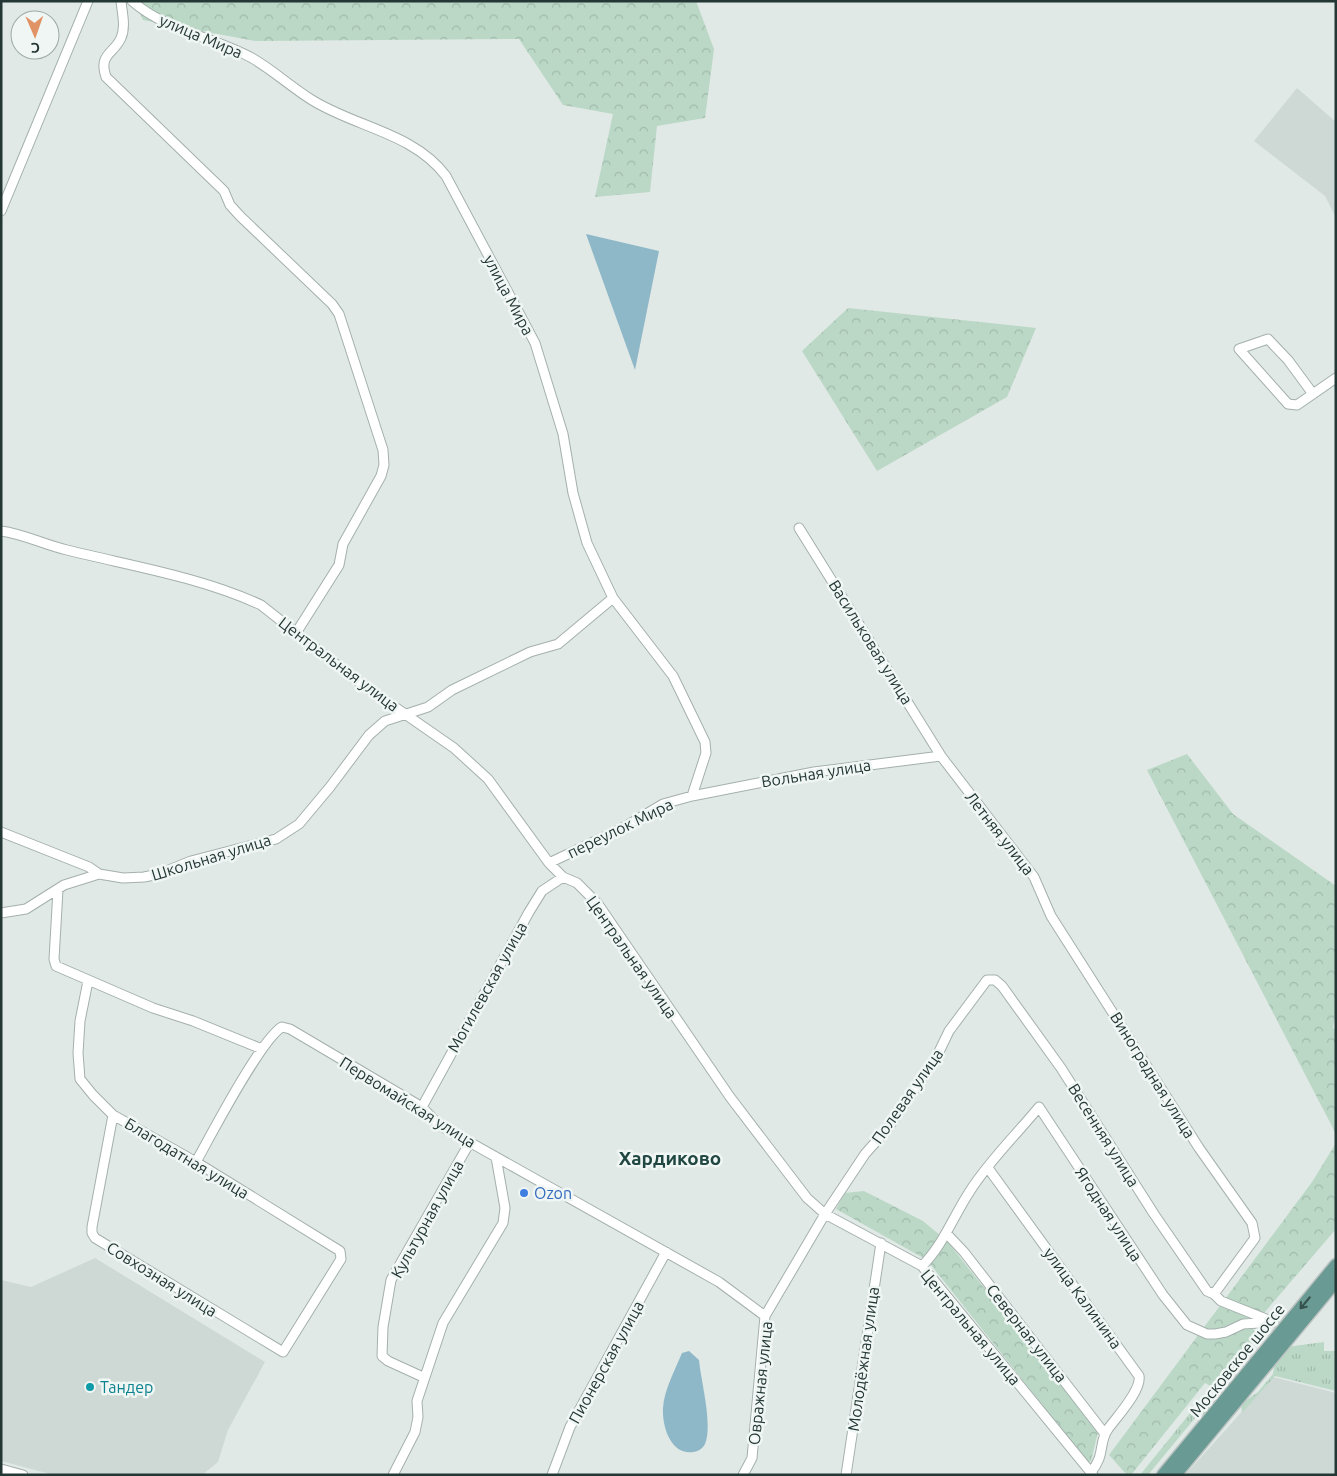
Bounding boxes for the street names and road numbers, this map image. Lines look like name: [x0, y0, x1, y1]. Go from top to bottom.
street label: улица Мира: [157, 10, 245, 62]
street label: улица Мира: [480, 252, 538, 338]
street label: Васильковая улица: [825, 576, 917, 708]
street label: Центральная улица: [276, 613, 402, 715]
street label: Вольная улица: [760, 755, 872, 791]
street label: Летняя улица: [962, 788, 1038, 878]
street label: переулок Мира: [564, 795, 676, 861]
street label: Школьная улица: [149, 830, 273, 884]
street label: Центральная улица: [583, 892, 681, 1022]
street label: Могилевская улица: [444, 919, 530, 1055]
street label: Виноградная улица: [1107, 1009, 1199, 1141]
street label: Полевая улица: [868, 1045, 946, 1147]
street label: Первомайская улица: [337, 1053, 479, 1151]
street label: Весенняя улица: [1065, 1080, 1143, 1190]
street label: Благодатная улица: [122, 1114, 252, 1202]
street label: Культурная улица: [387, 1157, 467, 1281]
street label: Ягодная улица: [1072, 1163, 1146, 1265]
street label: Совхозная улица: [104, 1238, 220, 1320]
street label: улица Калинина: [1040, 1244, 1126, 1352]
street label: Центральная улица: [917, 1266, 1025, 1388]
street label: Северная улица: [983, 1280, 1071, 1386]
street label: Молодёжная улица: [844, 1286, 882, 1432]
street label: Пионерская улица: [565, 1298, 647, 1426]
street label: Московское шоссе: [1186, 1300, 1288, 1420]
street label: Овражная улица: [745, 1320, 775, 1446]

